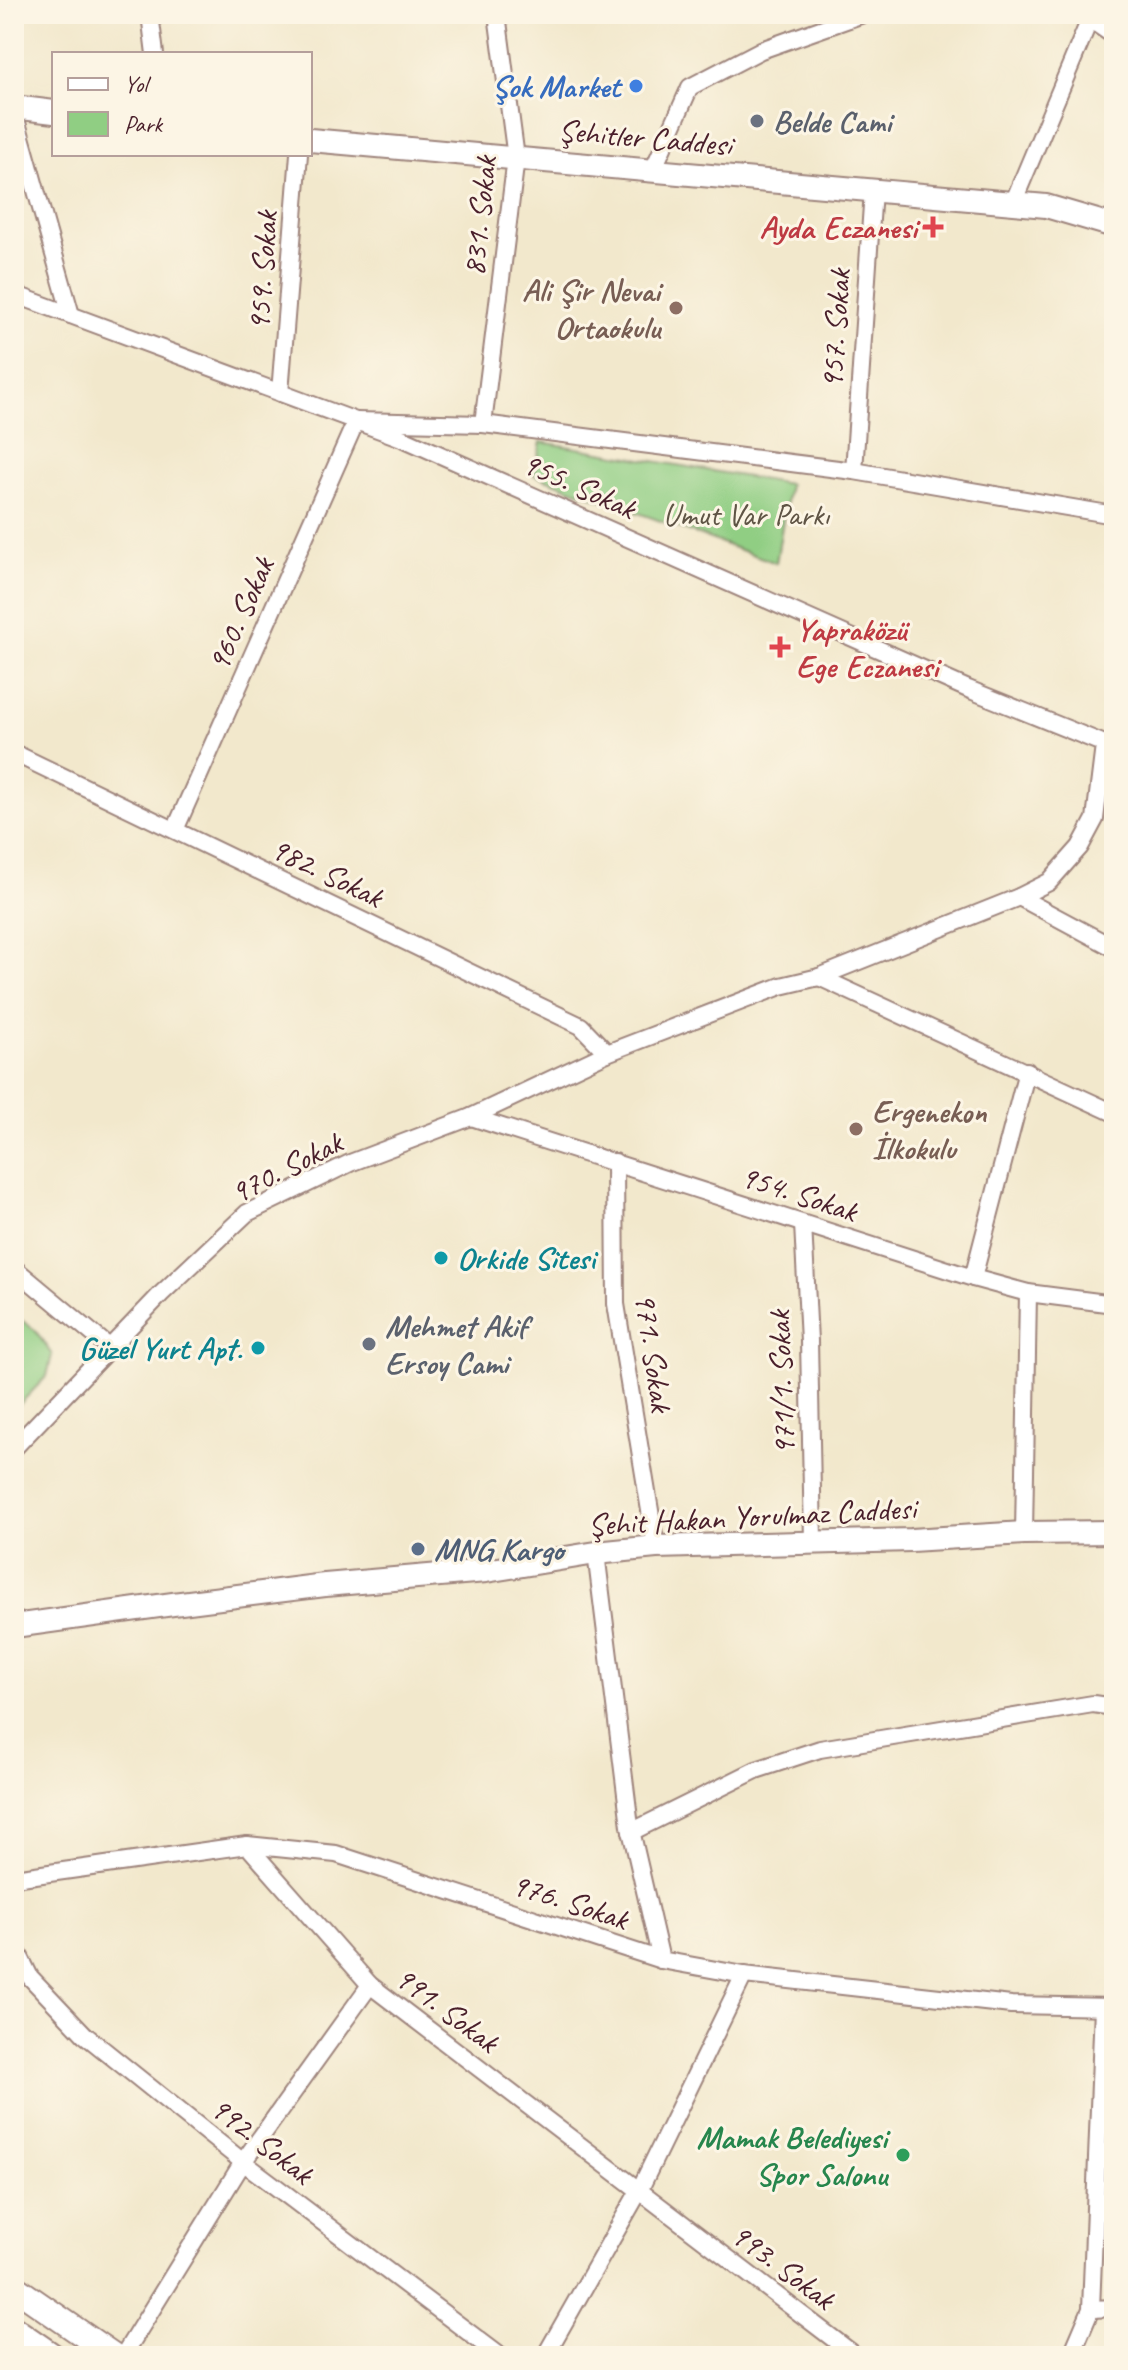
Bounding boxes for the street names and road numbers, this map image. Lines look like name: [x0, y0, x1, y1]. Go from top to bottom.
street label: Şehitler Caddesi: [557, 109, 737, 166]
street label: 831. Sokak: [453, 152, 506, 278]
street label: 959. Sokak: [238, 207, 287, 332]
street label: 957. Sokak: [811, 265, 860, 390]
street label: 955. Sokak: [516, 442, 644, 530]
street label: 960. Sokak: [197, 549, 285, 677]
street label: 982. Sokak: [264, 828, 392, 918]
street label: 970. Sokak: [223, 1121, 351, 1213]
street label: 954. Sokak: [735, 1155, 864, 1232]
street label: 971. Sokak: [625, 1290, 682, 1417]
street label: 971/1. Sokak: [758, 1308, 805, 1456]
street label: Şehit Hakan Yorulmaz Caddesi: [587, 1487, 921, 1546]
street label: 976. Sokak: [506, 1863, 635, 1940]
street label: 991. Sokak: [386, 1957, 509, 2063]
street label: 992. Sokak: [202, 2087, 323, 2195]
street label: 993. Sokak: [722, 2214, 845, 2320]

